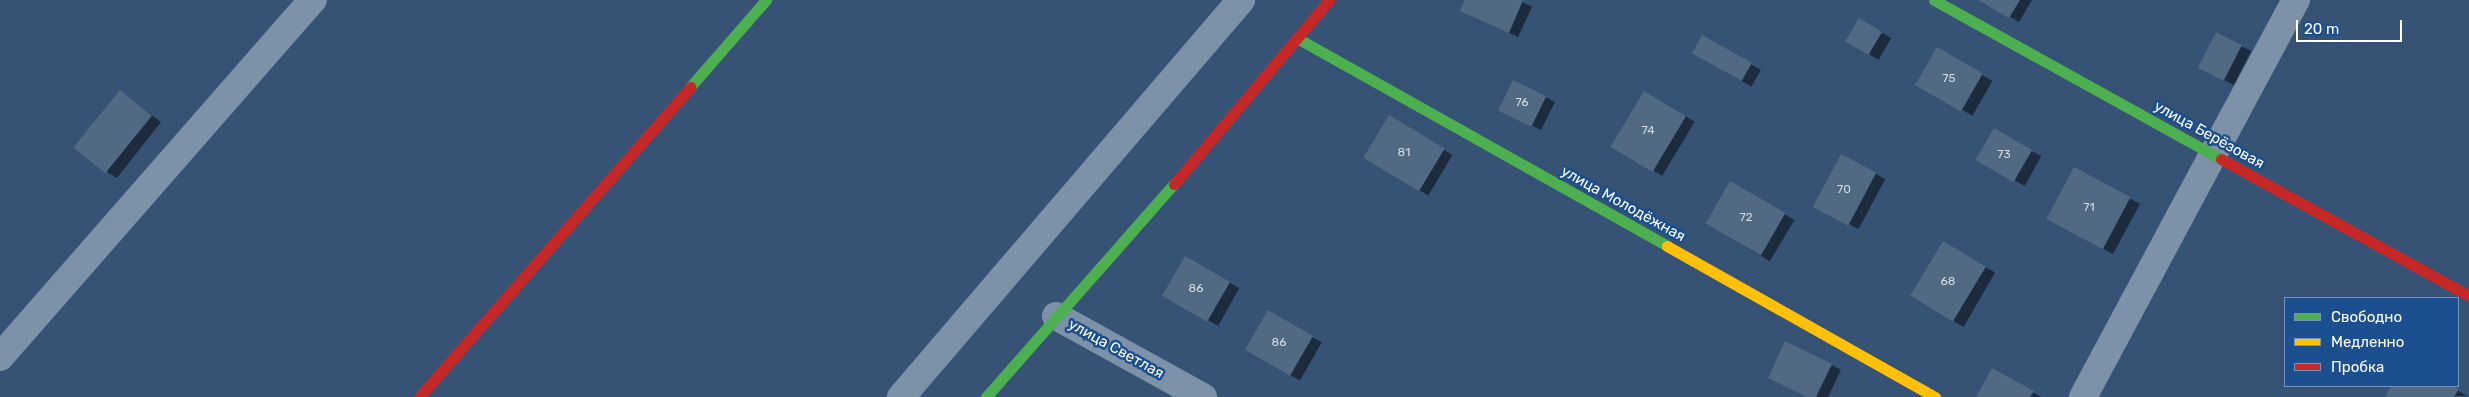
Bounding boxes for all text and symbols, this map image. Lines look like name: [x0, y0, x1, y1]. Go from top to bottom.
scale bar: [2299, 10, 2405, 42]
text: 20 m: [2304, 20, 2339, 38]
house number: 75: [1942, 72, 1956, 86]
house number: 76: [1515, 96, 1529, 110]
street label: улица Берёзовая: [2151, 97, 2267, 173]
house number: 74: [1641, 124, 1655, 138]
house number: 81: [1398, 146, 1410, 160]
house number: 73: [1997, 148, 2011, 162]
street label: улица Молодёжная: [1558, 162, 1688, 246]
house number: 70: [1837, 183, 1851, 197]
house number: 71: [2083, 201, 2095, 215]
house number: 72: [1739, 211, 1753, 225]
house number: 68: [1941, 275, 1955, 289]
house number: 86: [1189, 282, 1203, 296]
legend: [2284, 297, 2459, 387]
text: Свободно: [2331, 308, 2402, 326]
street label: улица Светлая: [1065, 315, 1167, 383]
text: Медленно: [2331, 333, 2404, 351]
house number: 86: [1272, 336, 1286, 350]
text: Пробка: [2331, 358, 2384, 376]

